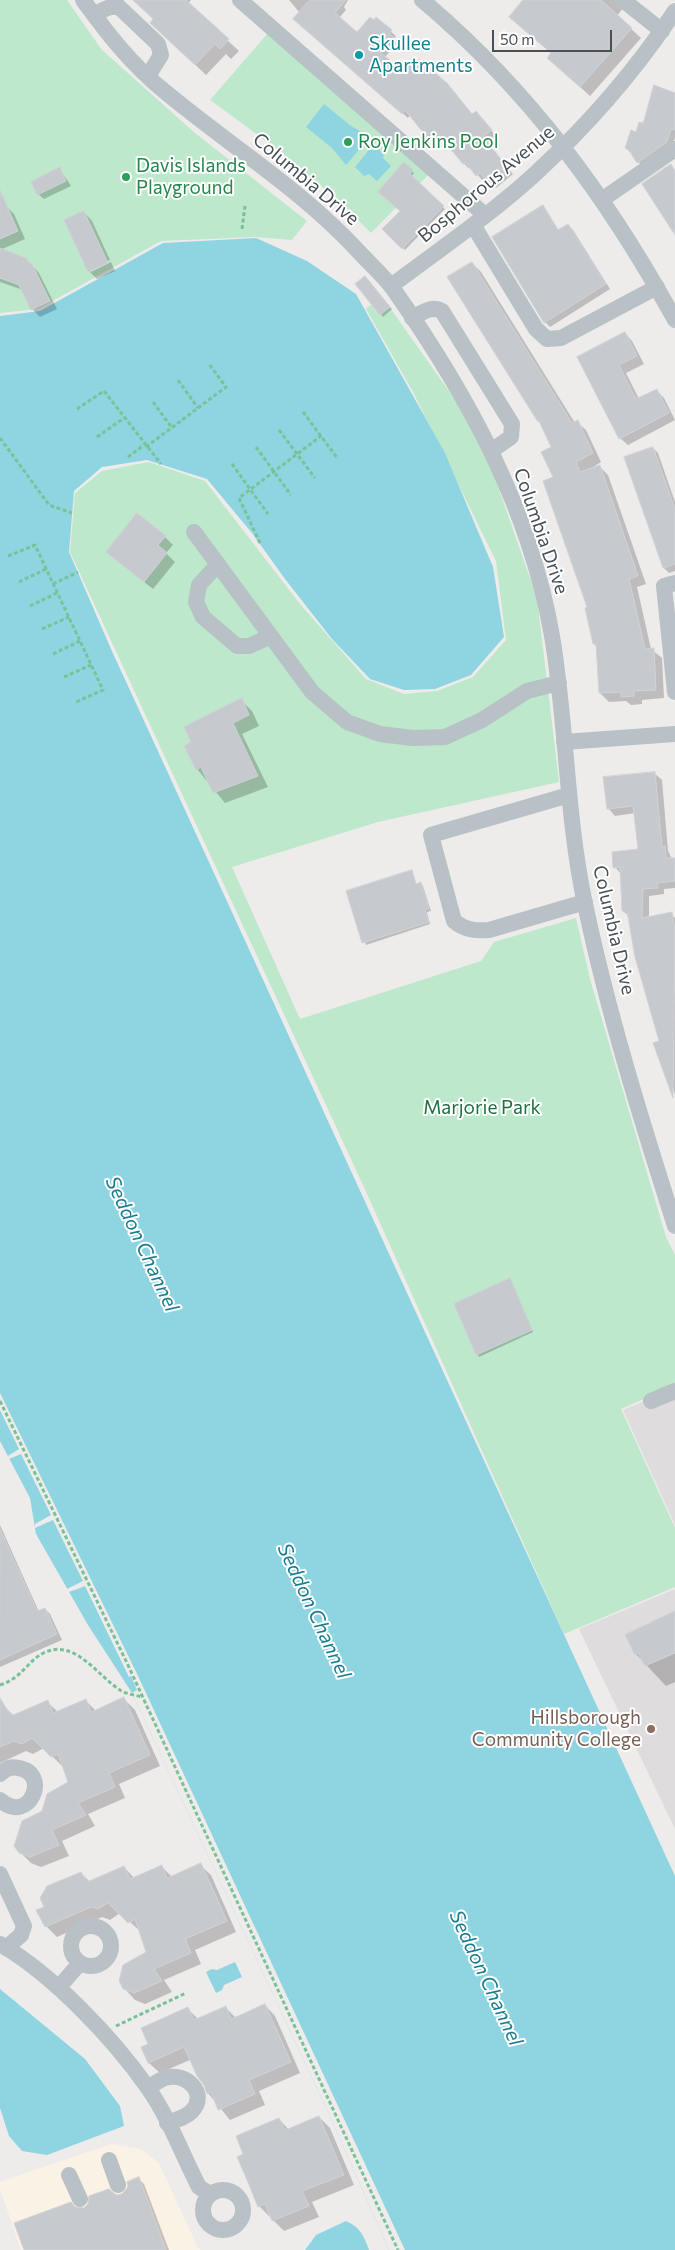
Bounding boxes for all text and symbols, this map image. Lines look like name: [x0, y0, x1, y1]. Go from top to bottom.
scale bar: [495, 20, 615, 52]
text: 50 m: [500, 30, 534, 48]
place label: Skullee Apartments: [369, 33, 473, 77]
marker: Skullee Apartments: [353, 49, 365, 61]
street label: Bosphorous Avenue: [413, 121, 559, 247]
street label: Columbia Drive: [248, 128, 364, 230]
place label: Roy Jenkins Pool: [358, 131, 499, 153]
marker: Roy Jenkins Pool: [342, 136, 354, 148]
place label: Davis Islands Playground: [136, 155, 246, 199]
marker: Davis Islands Playground: [120, 171, 132, 183]
street label: Columbia Drive: [509, 465, 573, 597]
street label: Columbia Drive: [588, 863, 640, 997]
park label: Marjorie Park: [423, 1097, 541, 1119]
water label: Seddon Channel: [100, 1172, 184, 1316]
water label: Seddon Channel: [272, 1539, 356, 1683]
place label: Hillsborough Community College: [472, 1707, 641, 1751]
marker: Hillsborough Community College: [645, 1723, 657, 1735]
water label: Seddon Channel: [444, 1906, 528, 2050]

